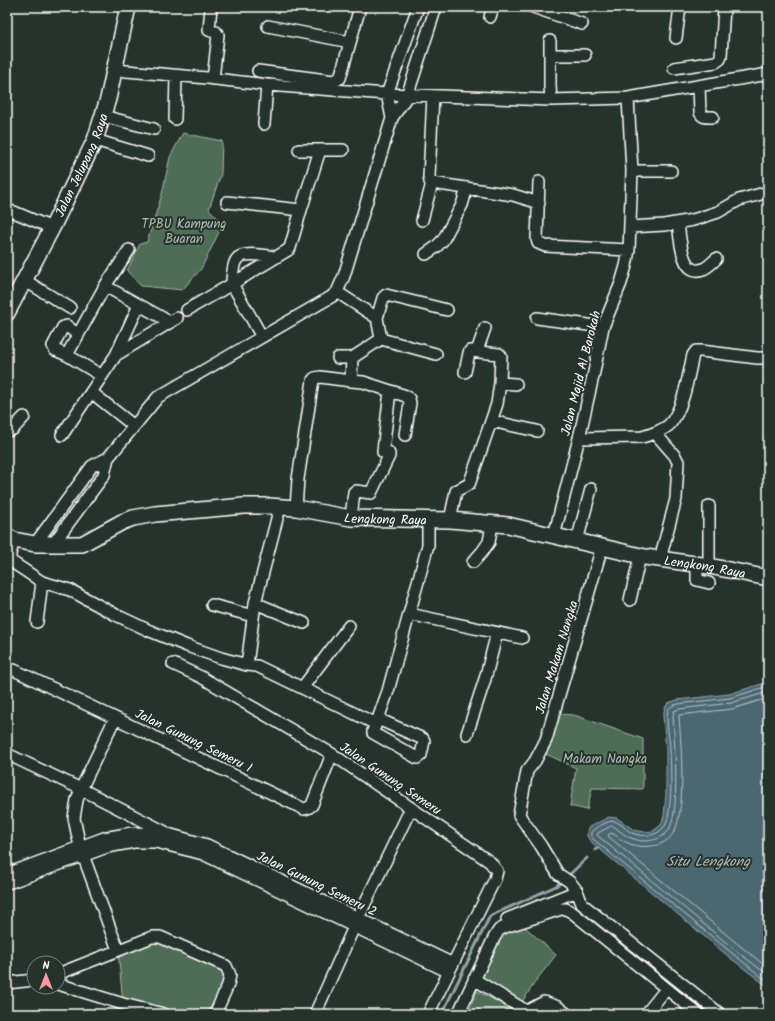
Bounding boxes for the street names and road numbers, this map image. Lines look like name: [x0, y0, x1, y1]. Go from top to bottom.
street label: Jalan Jelupang Raya: [50, 111, 115, 221]
street label: Jalan Majid Al Barokah: [556, 309, 607, 438]
street label: Lengkong Raya: [342, 508, 427, 532]
street label: Lengkong Raya: [663, 551, 747, 585]
street label: Jalan Makam Nangka: [530, 598, 585, 717]
street label: Jalan Gunung Semeru 1: [131, 704, 256, 779]
street label: Jalan Gunung Semeru: [335, 737, 446, 822]
street label: Jalan Gunung Semeru 2: [253, 846, 380, 923]

